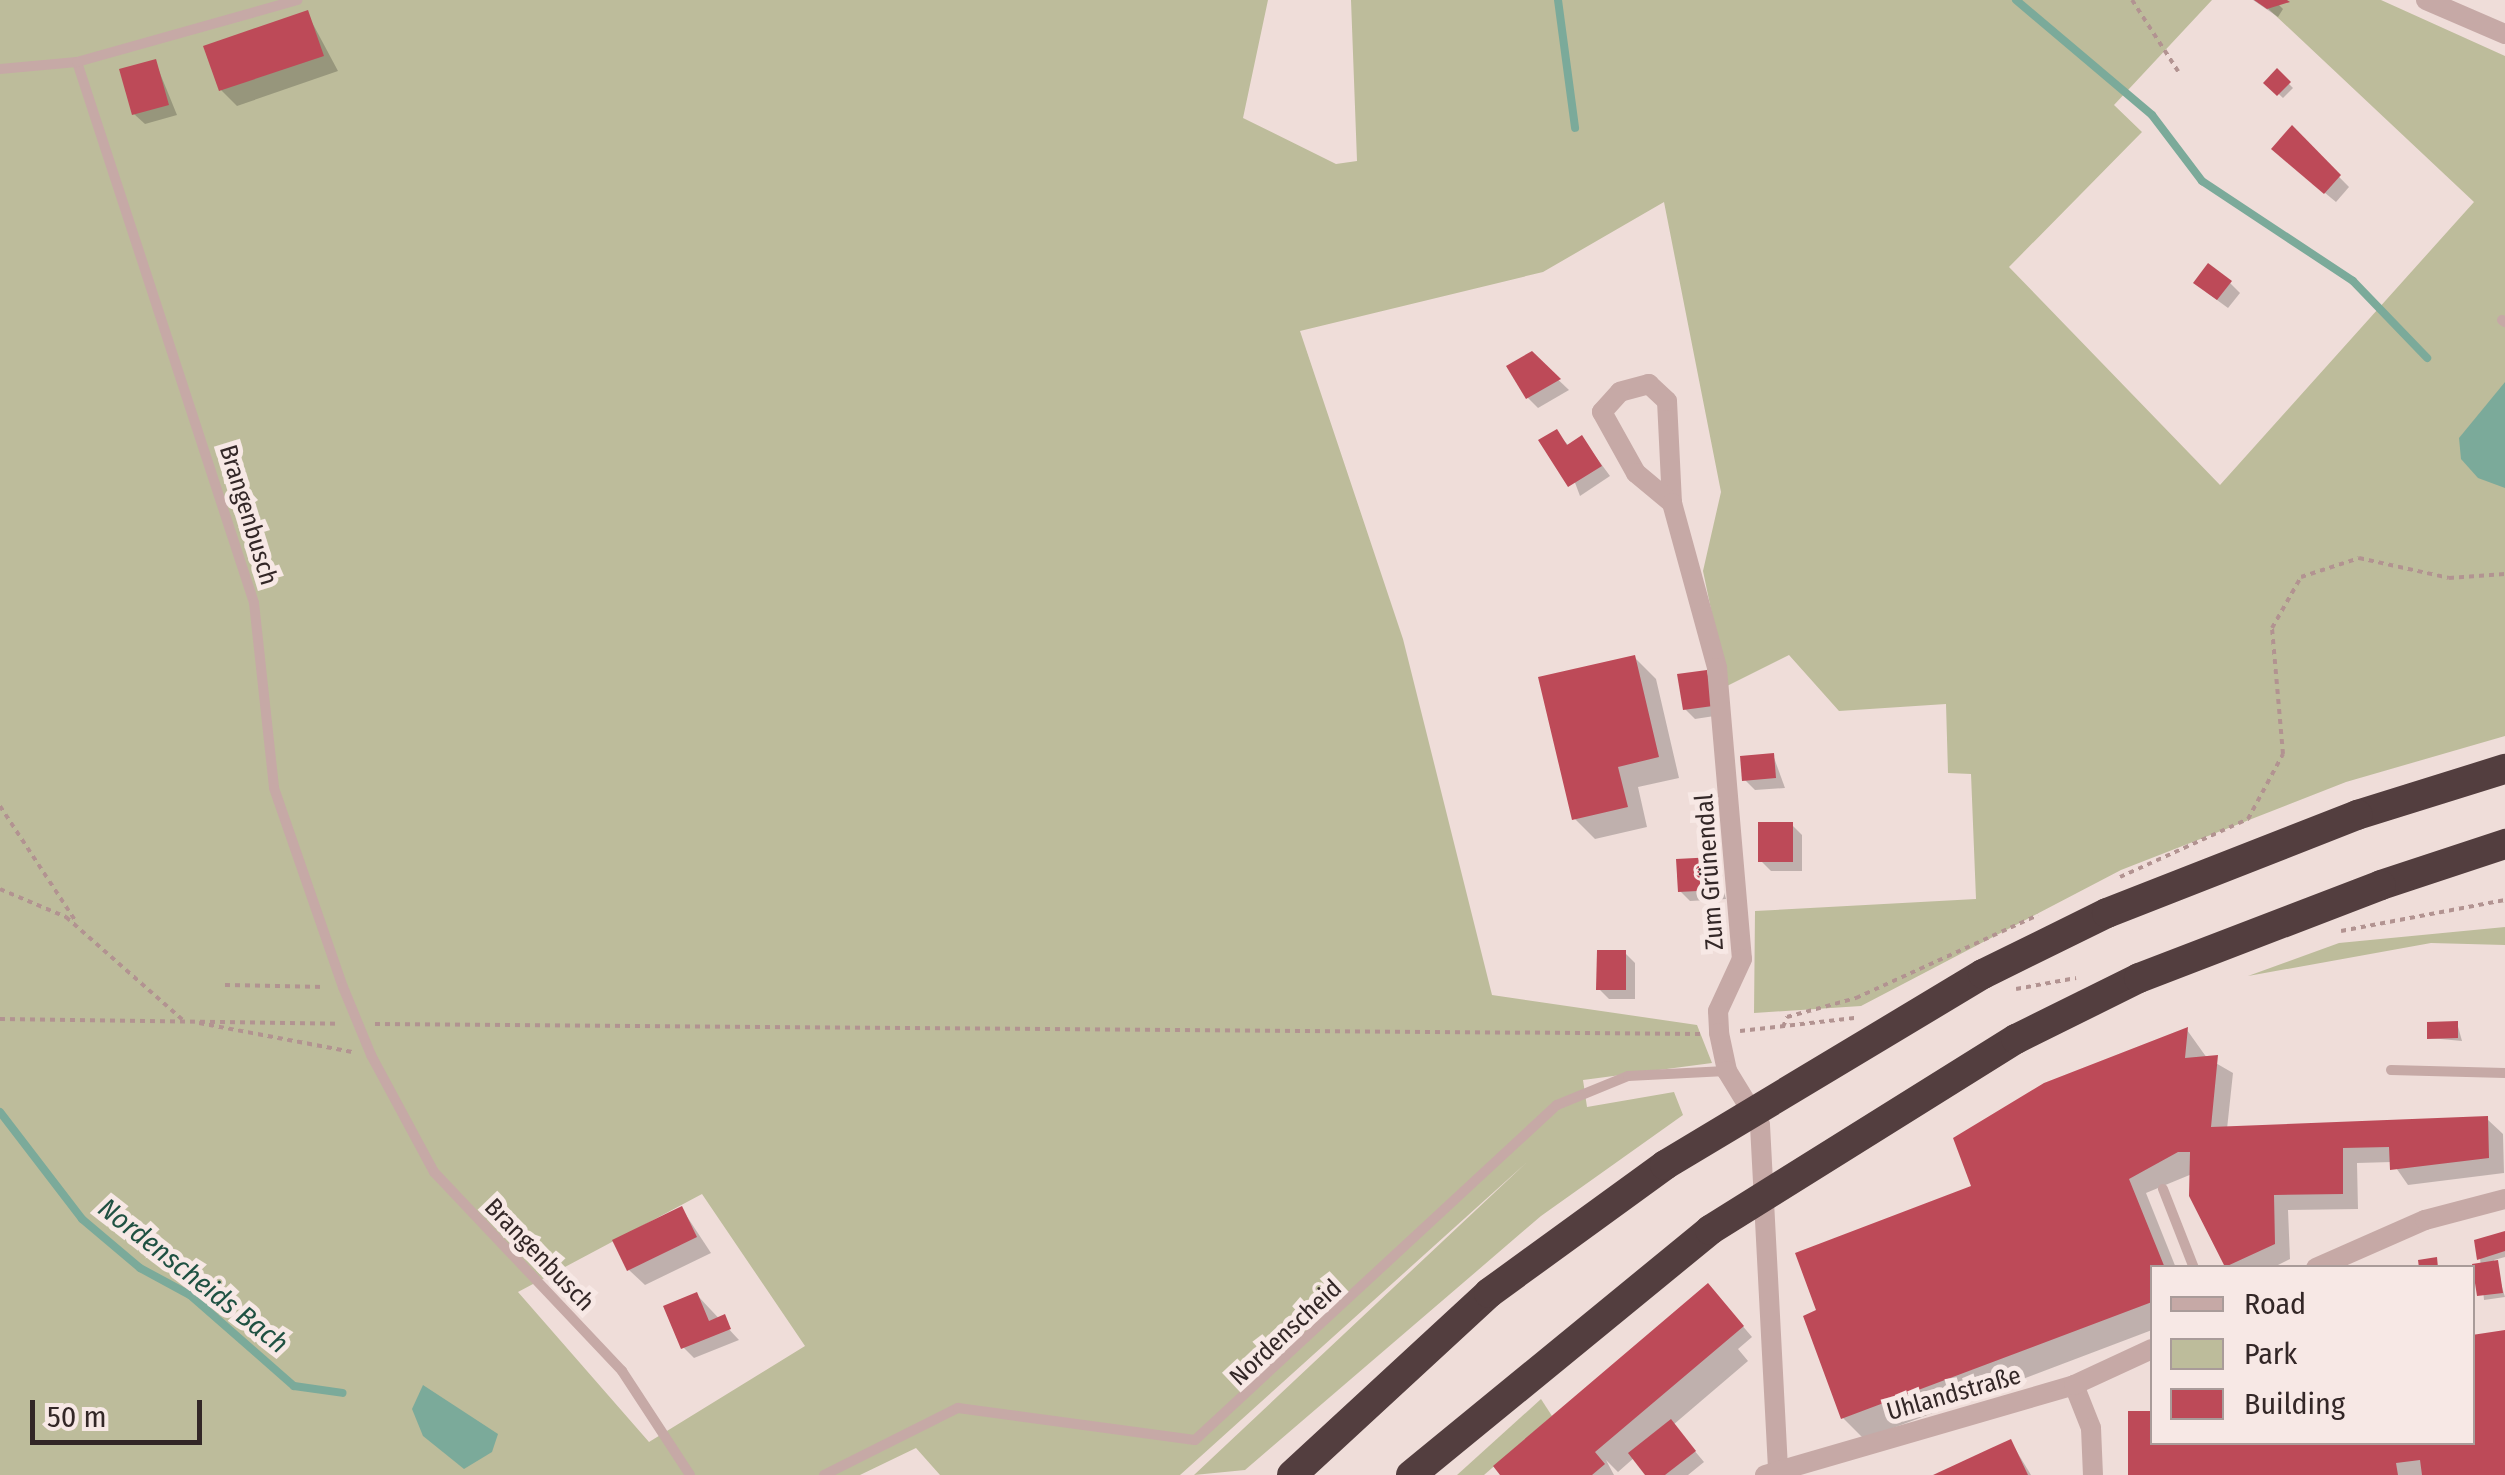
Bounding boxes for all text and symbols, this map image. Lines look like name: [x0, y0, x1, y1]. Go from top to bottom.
street label: Brangenbusch: [212, 441, 284, 589]
street label: Zum Grünendal: [1690, 793, 1730, 951]
water label: Nordenscheids Bach: [91, 1191, 295, 1361]
street label: Brangenbusch: [478, 1192, 600, 1318]
legend: [2150, 1265, 2475, 1445]
street label: Nordenscheid: [1224, 1274, 1348, 1392]
text: Road: [2244, 1286, 2306, 1322]
text: Park: [2244, 1336, 2297, 1372]
street label: Uhlandstraße: [1884, 1361, 2024, 1427]
scale bar: [35, 1380, 208, 1442]
text: Building: [2244, 1386, 2345, 1422]
text: 50 m: [47, 1399, 107, 1435]

